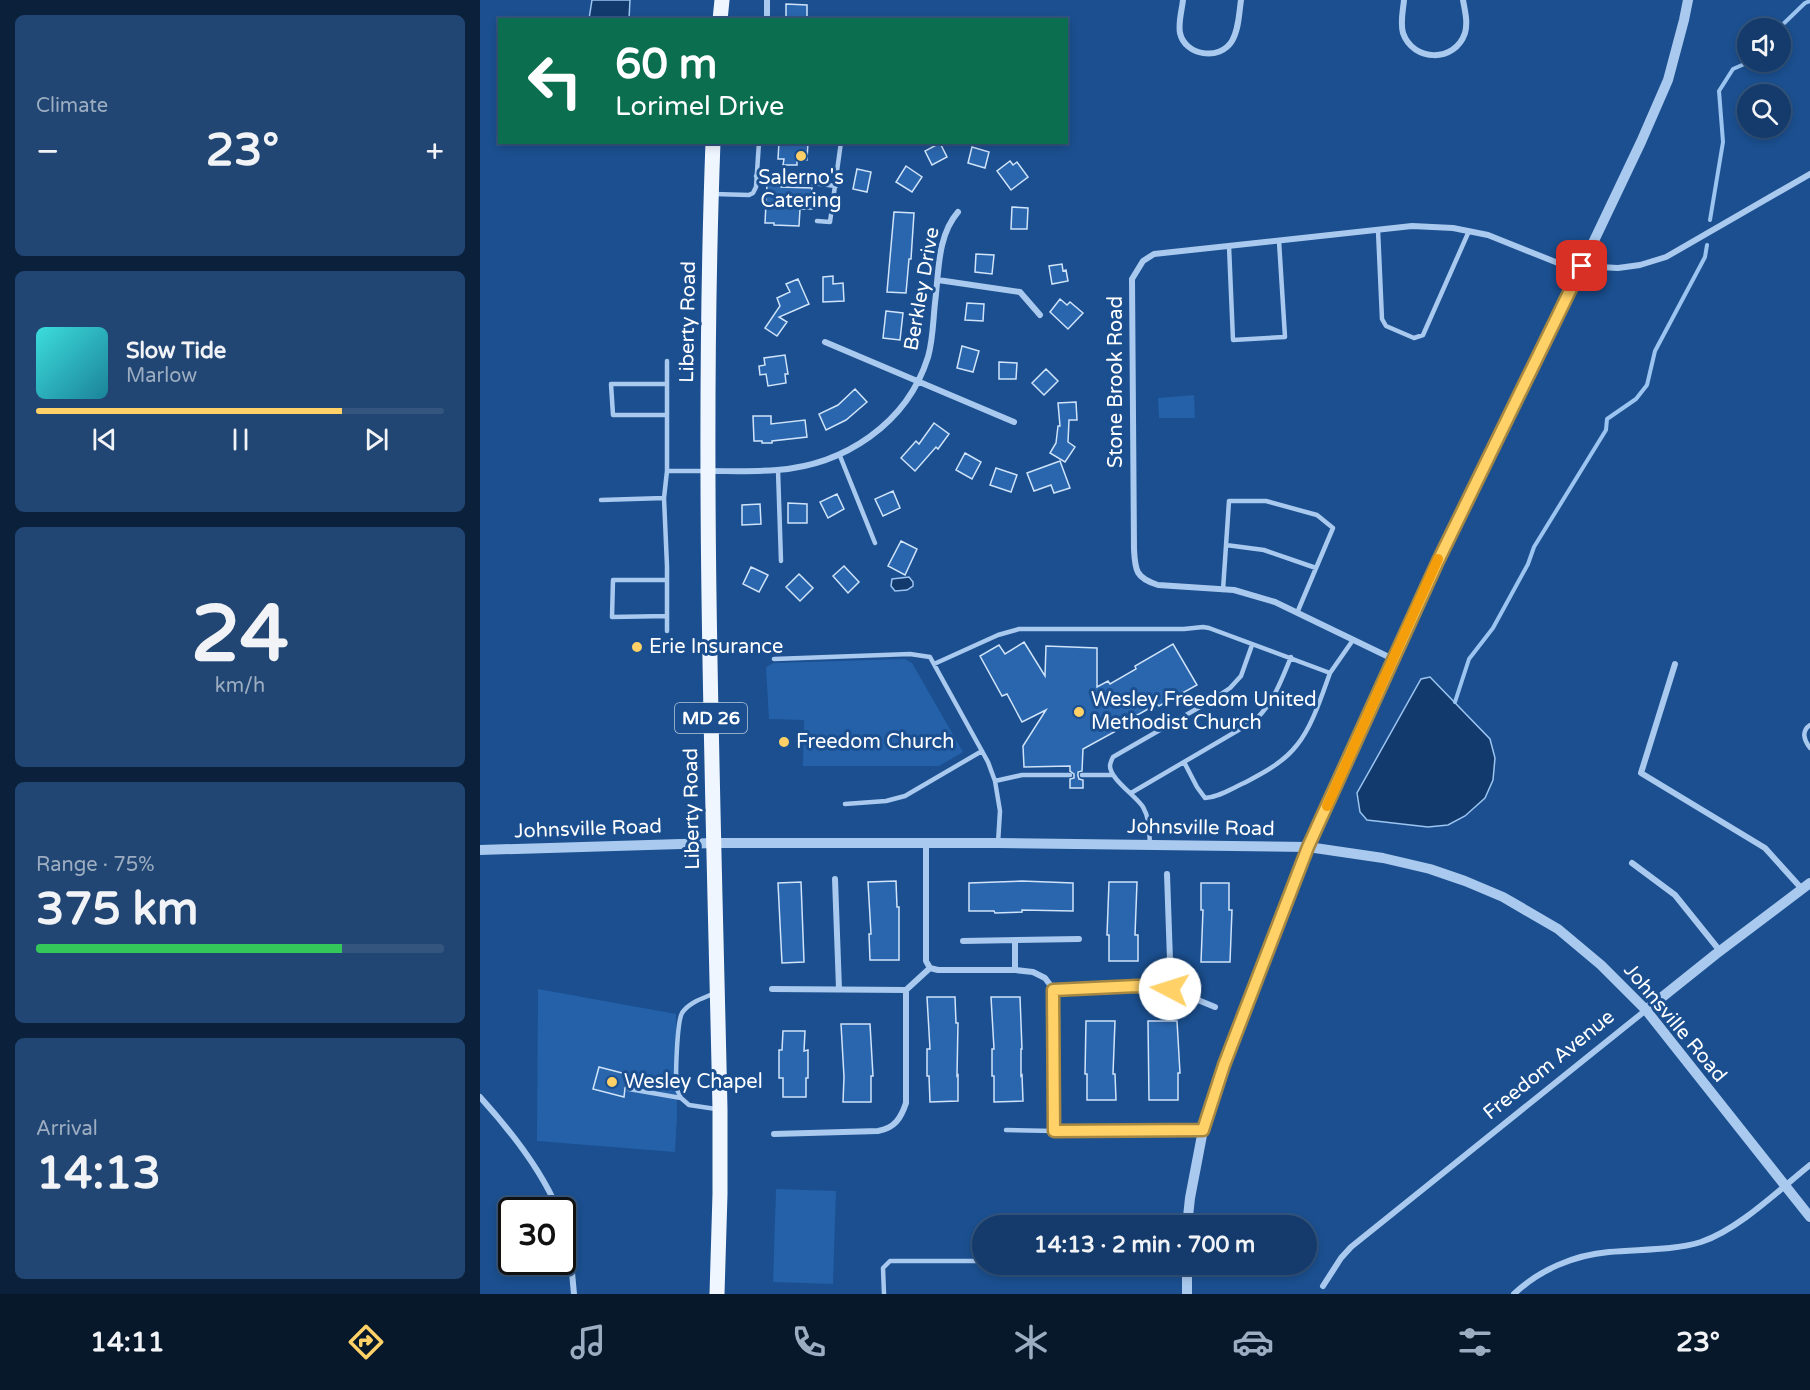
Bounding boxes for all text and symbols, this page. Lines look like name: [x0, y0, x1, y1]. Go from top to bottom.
map controls: [1737, 18, 1791, 138]
button: sound: [1737, 18, 1791, 72]
text: 60 m: [615, 39, 717, 90]
icon: left: [516, 42, 594, 120]
button: search: [1737, 84, 1791, 138]
text: Lorimel Drive: [615, 90, 784, 123]
text: Climate: [36, 94, 108, 118]
text: 23°: [206, 124, 279, 178]
text: −: [36, 132, 60, 171]
text: +: [425, 132, 444, 171]
marker: Salerno's Catering: [794, 149, 808, 163]
place label: Salerno's Catering: [758, 166, 844, 213]
street label: Berkley Drive: [899, 225, 945, 353]
pin: [1556, 240, 1607, 291]
icon: arrive: [1565, 249, 1598, 282]
street label: Liberty Road: [675, 261, 701, 383]
street label: Stone Brook Road: [1104, 296, 1128, 468]
text: Slow Tide: [126, 338, 226, 364]
text: Marlow: [126, 364, 197, 388]
icon: previous: [88, 423, 121, 456]
icon: pause: [224, 423, 257, 456]
icon: next: [360, 423, 393, 456]
text: 24: [191, 588, 289, 682]
place label: Erie Insurance: [649, 635, 783, 659]
marker: Erie Insurance: [630, 640, 644, 654]
text: km/h: [215, 674, 265, 698]
place label: Wesley Freedom United Methodist Church: [1091, 688, 1317, 735]
road number: MD 26: [675, 703, 747, 733]
marker: Wesley Freedom United Methodist Church: [1072, 705, 1086, 719]
place label: Freedom Church: [796, 730, 954, 754]
marker: Freedom Church: [777, 735, 791, 749]
street label: Liberty Road: [679, 748, 705, 870]
street label: Johnsville Road: [514, 814, 662, 844]
street label: Johnsville Road: [1127, 815, 1275, 841]
text: Range · 75%: [36, 853, 155, 877]
text: 375 km: [36, 883, 198, 937]
position arrow: [1138, 957, 1202, 1021]
street label: Johnsville Road: [1618, 959, 1732, 1087]
street label: Freedom Avenue: [1479, 1005, 1619, 1125]
place label: Wesley Chapel: [624, 1070, 763, 1094]
marker: Wesley Chapel: [605, 1075, 619, 1089]
text: Arrival: [36, 1117, 98, 1141]
text: 14:13: [36, 1147, 161, 1201]
speed limit sign: 30: [498, 1197, 576, 1275]
text: 14:13 · 2 min · 700 m: [1034, 1232, 1255, 1258]
icon: directions: [345, 1321, 387, 1363]
icon: music: [567, 1321, 609, 1363]
icon: phone: [788, 1321, 830, 1363]
icon: climate: [1010, 1321, 1052, 1363]
icon: car: [1232, 1321, 1274, 1363]
icon: filters: [1454, 1321, 1496, 1363]
text: 14:11: [90, 1326, 165, 1359]
text: 23°: [1676, 1326, 1720, 1359]

